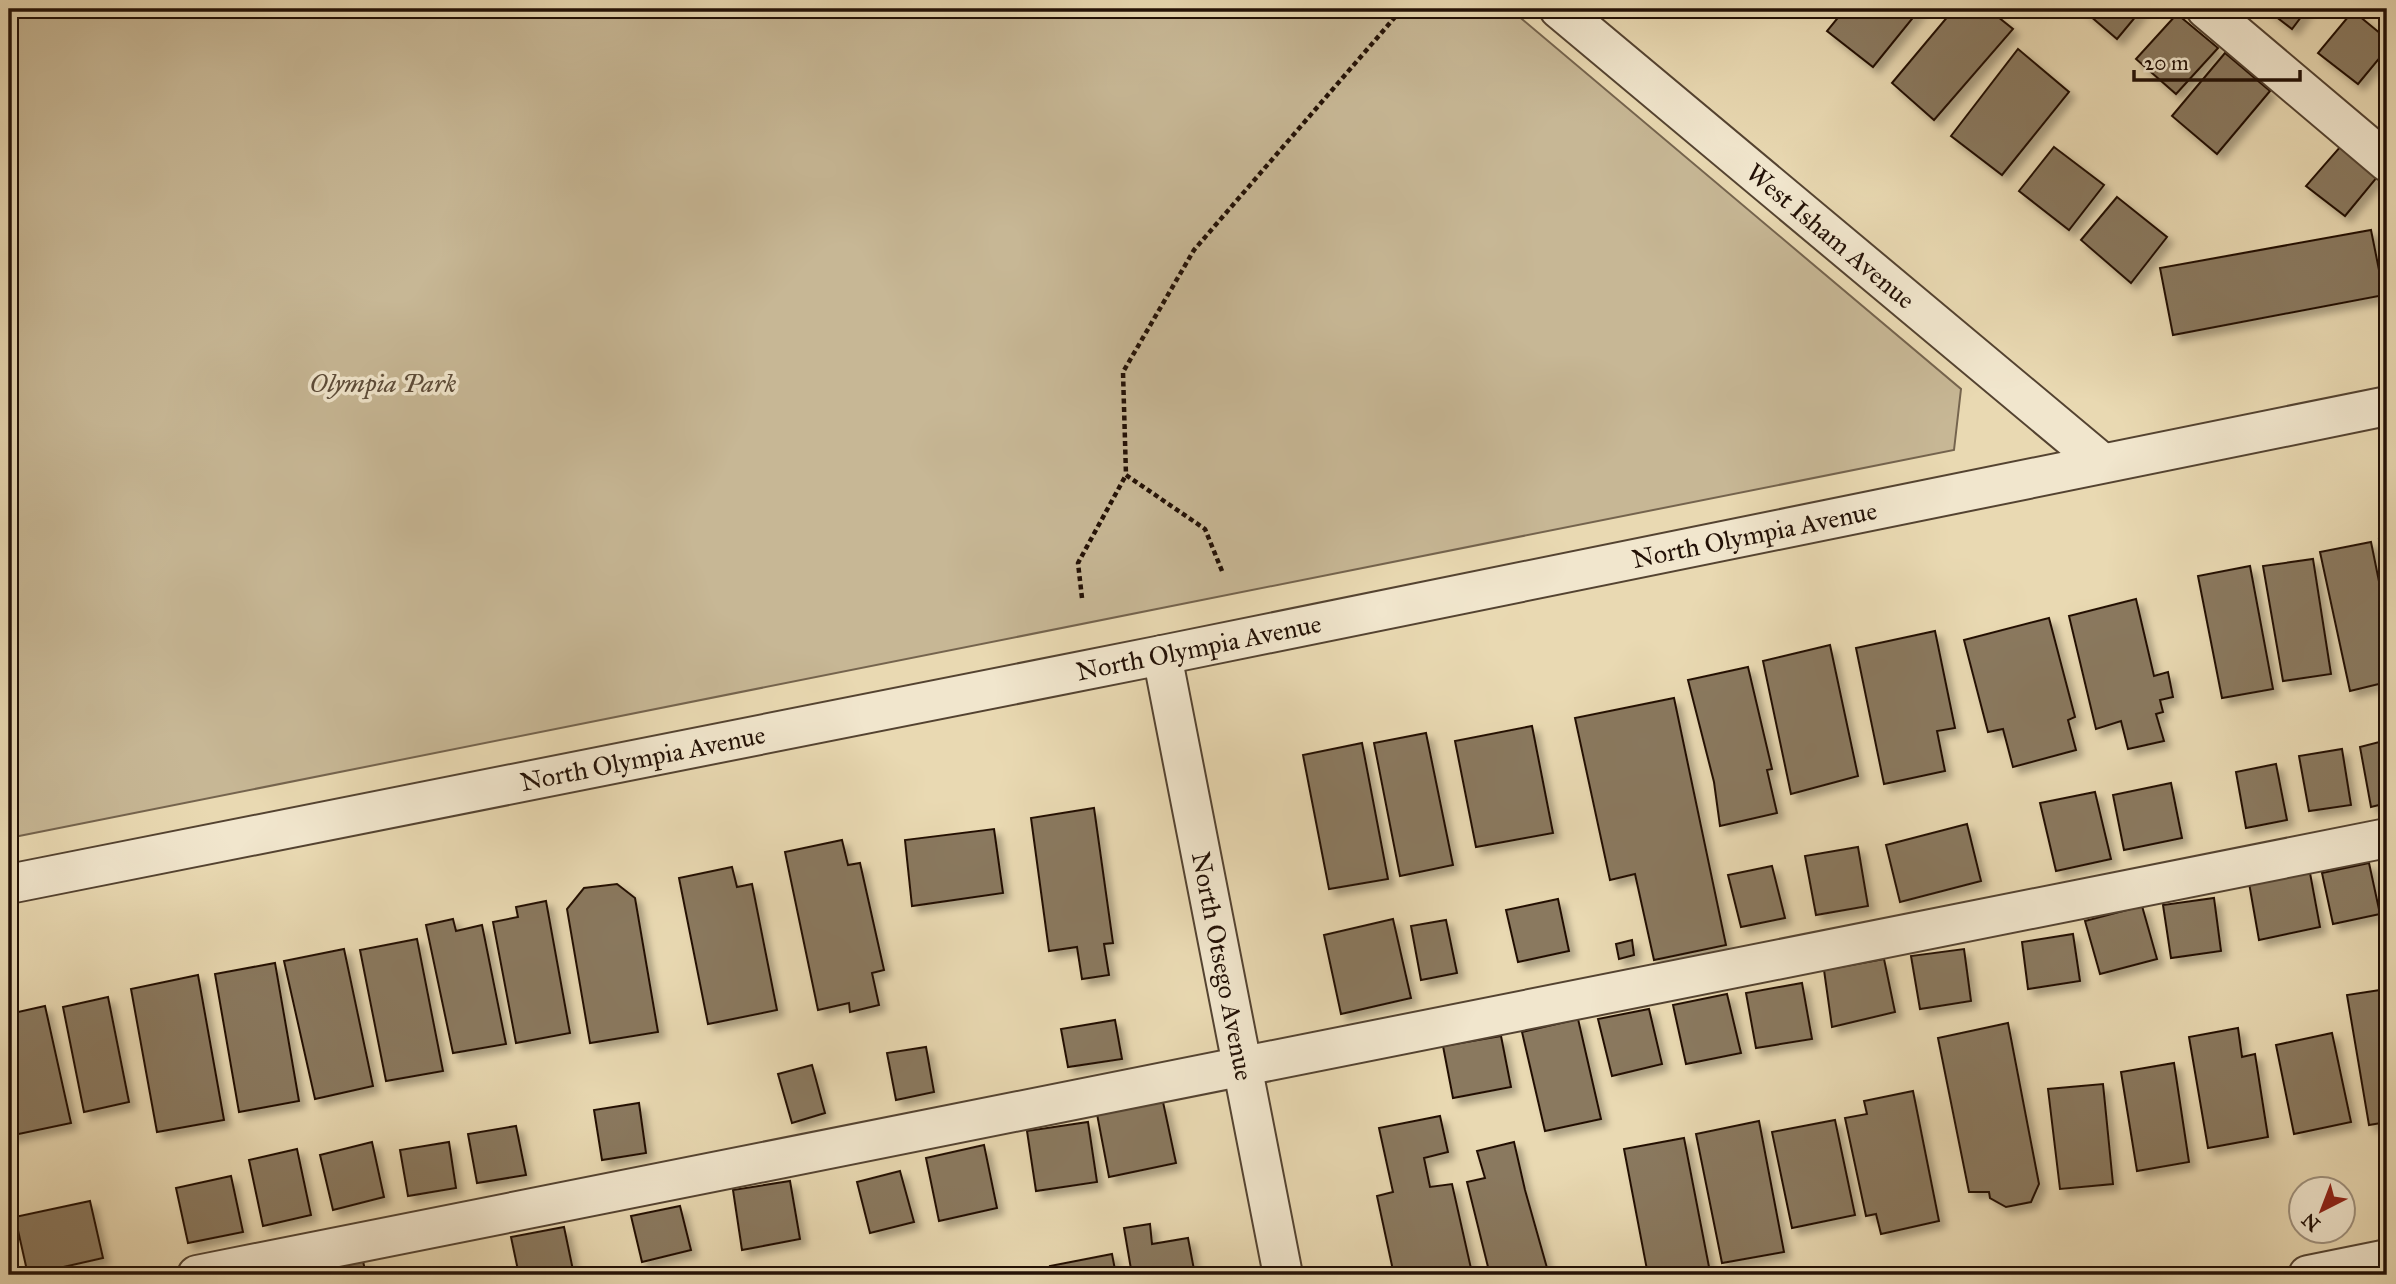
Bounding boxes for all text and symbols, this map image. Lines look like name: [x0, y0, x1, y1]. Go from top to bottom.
scale bar: [2134, 38, 2300, 82]
text: 20 m: [2144, 50, 2189, 76]
street label: West Isham Avenue: [1740, 156, 1922, 316]
park label: Olympia Park: [310, 367, 457, 400]
street label: North Olympia Avenue: [1629, 494, 1880, 575]
street label: North Olympia Avenue: [1073, 607, 1324, 688]
street label: North Olympia Avenue: [517, 718, 768, 798]
street label: North Otsego Avenue: [1185, 849, 1261, 1083]
north arrow: [2288, 1176, 2358, 1246]
text: N: [2297, 1208, 2325, 1236]

